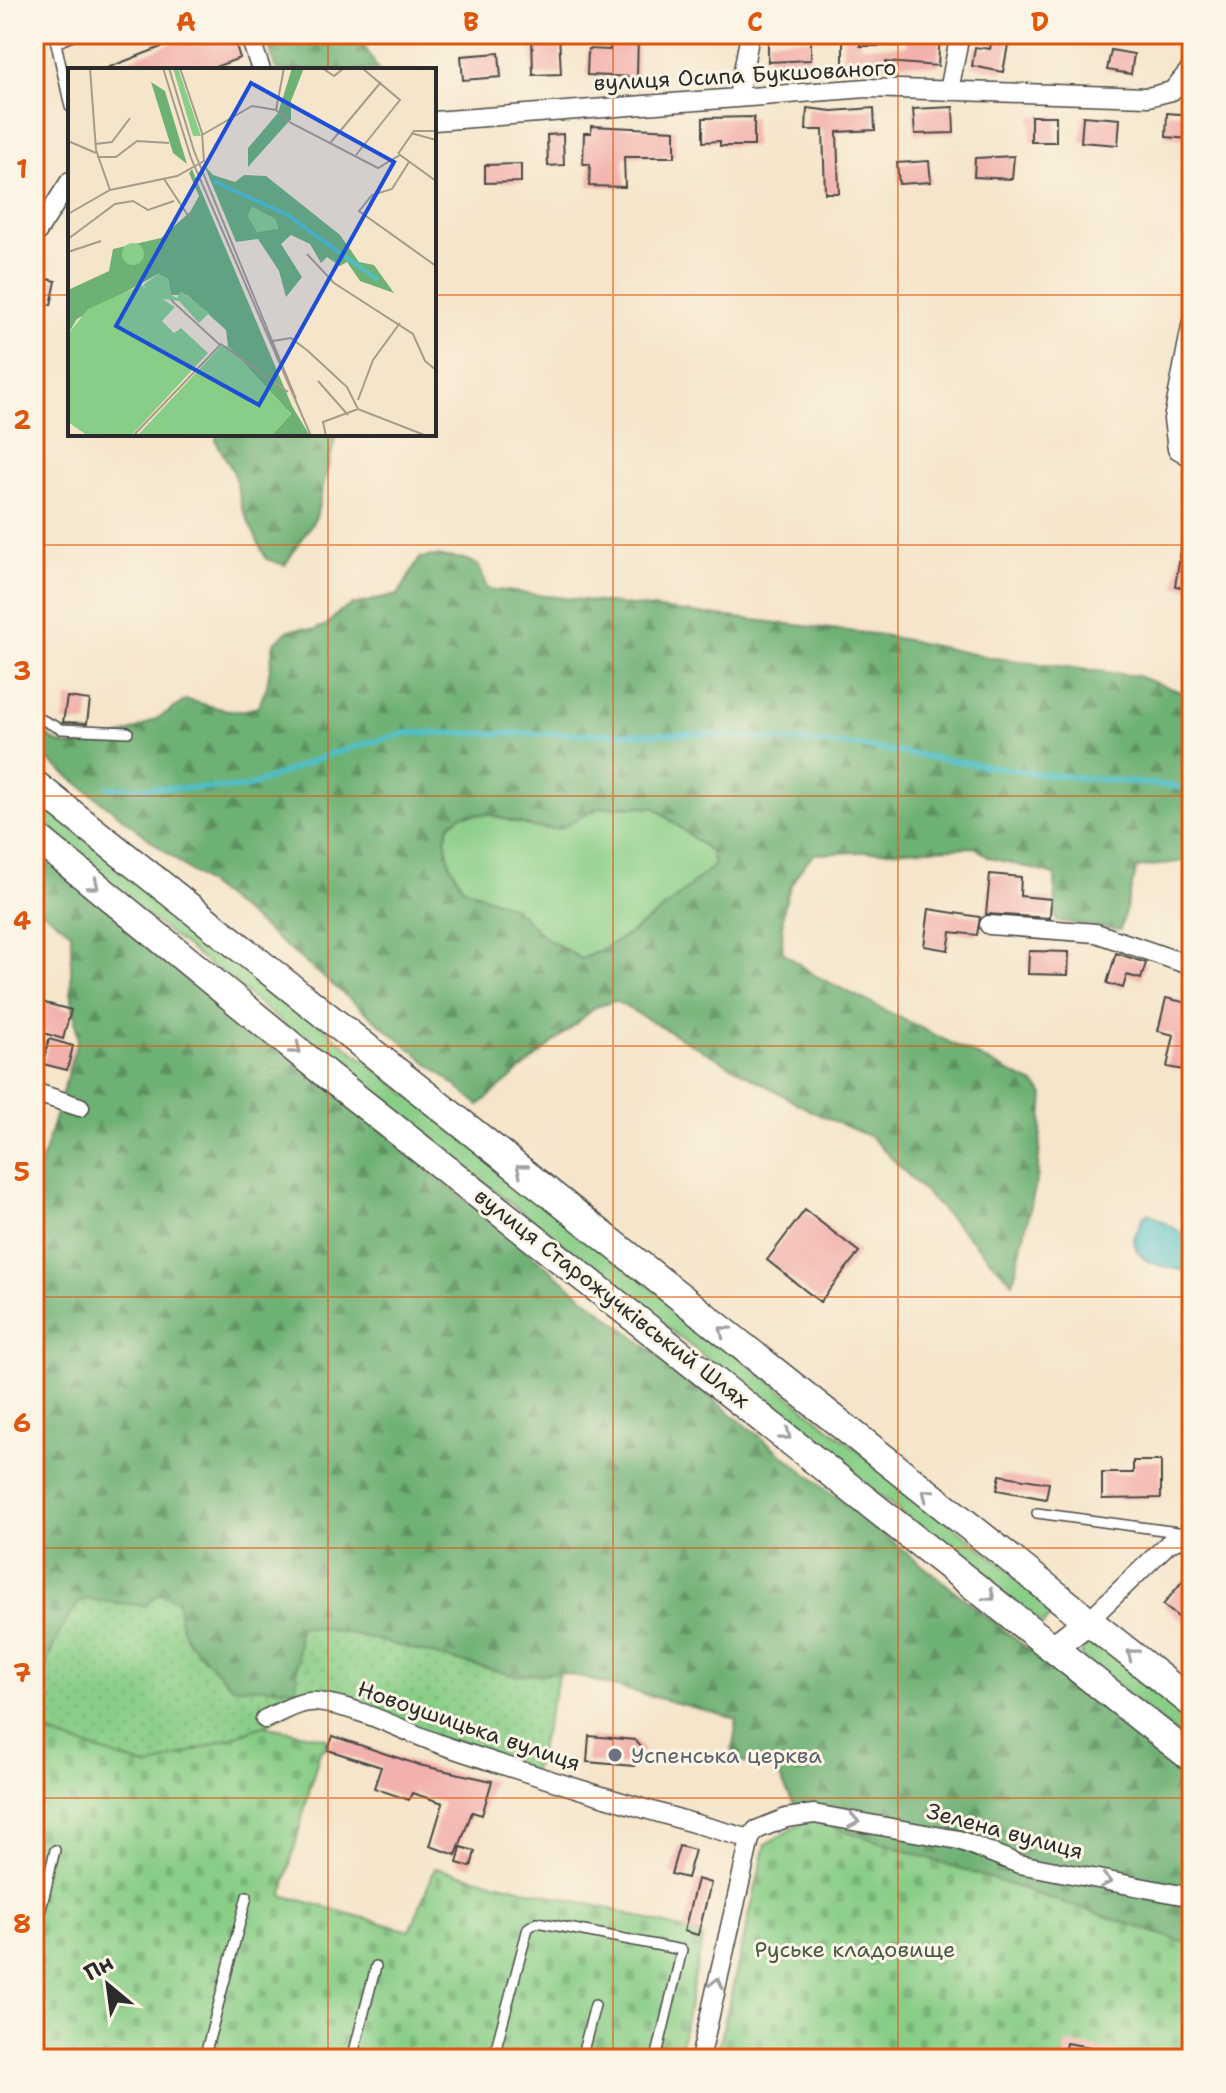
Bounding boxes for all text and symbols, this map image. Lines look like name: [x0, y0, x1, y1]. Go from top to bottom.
text: A: [176, 4, 196, 39]
text: B: [463, 4, 479, 39]
text: C: [747, 4, 763, 39]
text: D: [1031, 4, 1049, 39]
street label: вулиця Осипа Букшованого: [593, 53, 897, 97]
inset map: [68, 68, 436, 436]
text: 1: [16, 151, 28, 186]
text: 2: [13, 402, 31, 437]
text: 3: [13, 653, 31, 688]
one-way arrow: [85, 875, 100, 890]
text: 4: [13, 903, 31, 938]
one-way arrow: [286, 1039, 301, 1054]
text: 5: [14, 1154, 30, 1189]
one-way arrow: [515, 1165, 530, 1179]
street label: вулиця Старожучківський Шлях: [469, 1181, 755, 1415]
one-way arrow: [718, 1327, 733, 1341]
text: 6: [13, 1405, 31, 1440]
one-way arrow: [777, 1425, 791, 1440]
one-way arrow: [921, 1489, 936, 1503]
one-way arrow: [981, 1586, 995, 1601]
one-way arrow: [1126, 1649, 1141, 1663]
text: 7: [13, 1655, 31, 1690]
street label: Новоушицька вулиця: [354, 1674, 584, 1778]
place label: Успенська церква: [631, 1741, 822, 1770]
marker: Успенська церква: [606, 1746, 624, 1764]
street label: Зелена вулиця: [924, 1796, 1086, 1866]
one-way arrow: [847, 1811, 861, 1828]
one-way arrow: [1099, 1872, 1113, 1889]
text: 8: [13, 1906, 31, 1941]
park label: Руське кладовище: [754, 1935, 956, 1964]
north arrow: [68, 1945, 148, 2025]
text: Пн: [79, 1948, 118, 1988]
one-way arrow: [708, 1977, 725, 1990]

